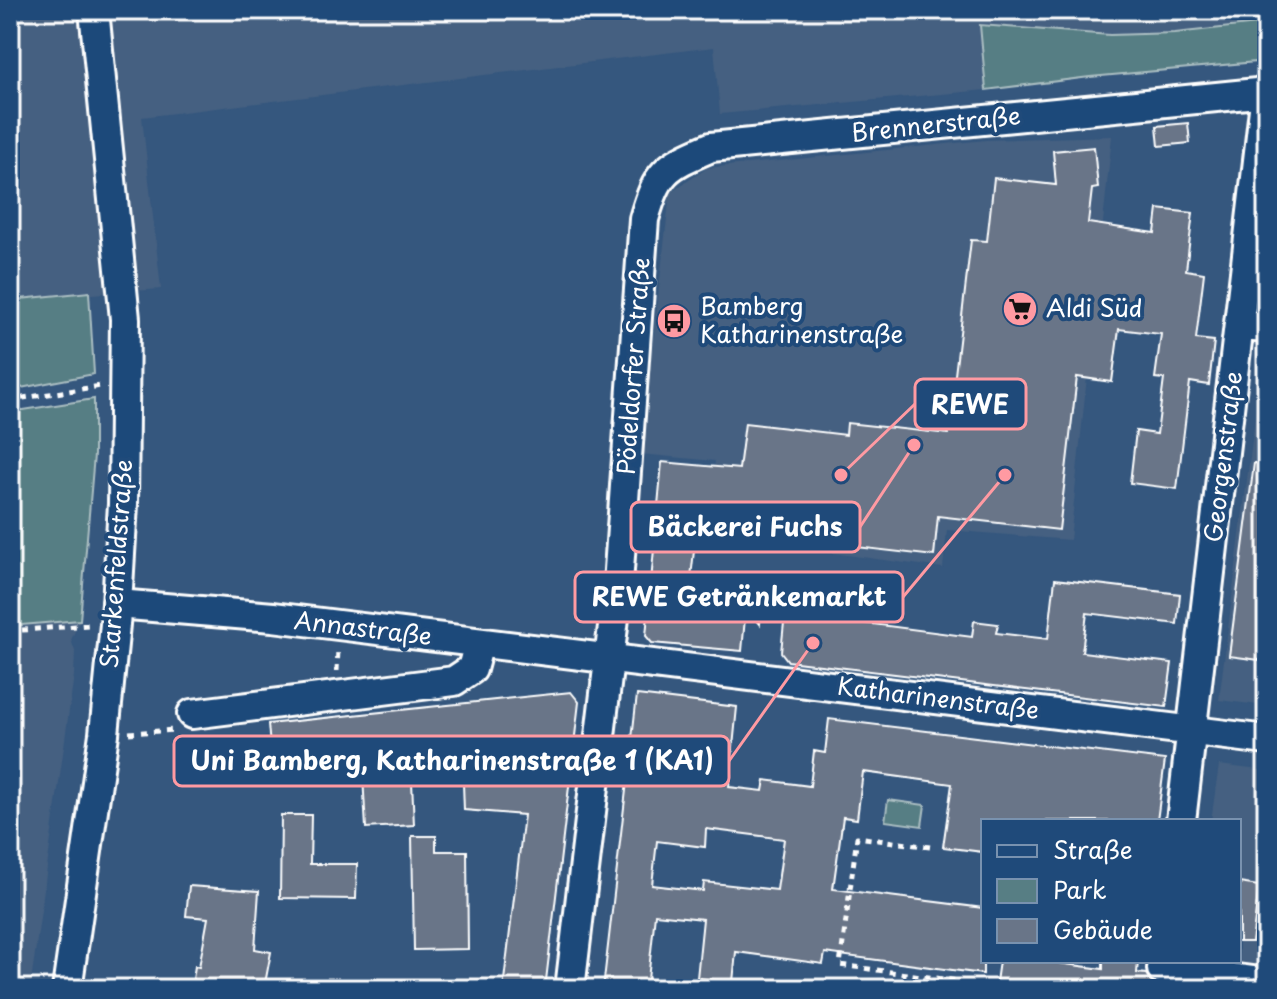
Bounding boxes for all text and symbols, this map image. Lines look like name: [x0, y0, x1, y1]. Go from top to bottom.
street label: Brennerstraße: [849, 96, 1022, 150]
street label: Pödeldorfer Straße: [606, 256, 658, 476]
place label: Bamberg Katharinenstraße: [700, 287, 903, 351]
place label: Aldi Süd: [1046, 289, 1143, 325]
supermarket icon: Aldi Süd: [1001, 290, 1039, 328]
bus stop icon: Bamberg Katharinenstraße: [655, 302, 693, 340]
street label: Georgenstraße: [1194, 369, 1250, 544]
callout: REWE: [915, 379, 1026, 429]
text: REWE: [931, 384, 1009, 423]
street label: Starkenfeldstraße: [90, 458, 140, 670]
callout: Bäckerei Fuchs: [631, 502, 860, 552]
text: Bäckerei Fuchs: [647, 506, 843, 545]
callout: REWE Getränkemarkt: [575, 572, 903, 622]
text: REWE Getränkemarkt: [592, 576, 886, 615]
street label: Annastraße: [292, 601, 434, 653]
street label: Katharinenstraße: [835, 667, 1041, 727]
callout: Uni Bamberg, Katharinenstraße 1 (KA1): [174, 736, 729, 786]
text: Uni Bamberg, Katharinenstraße 1 (KA1): [190, 740, 714, 779]
legend: [981, 819, 1241, 963]
text: Straße: [1053, 831, 1132, 867]
text: Park: [1053, 871, 1107, 907]
text: Gebäude: [1053, 911, 1153, 947]

